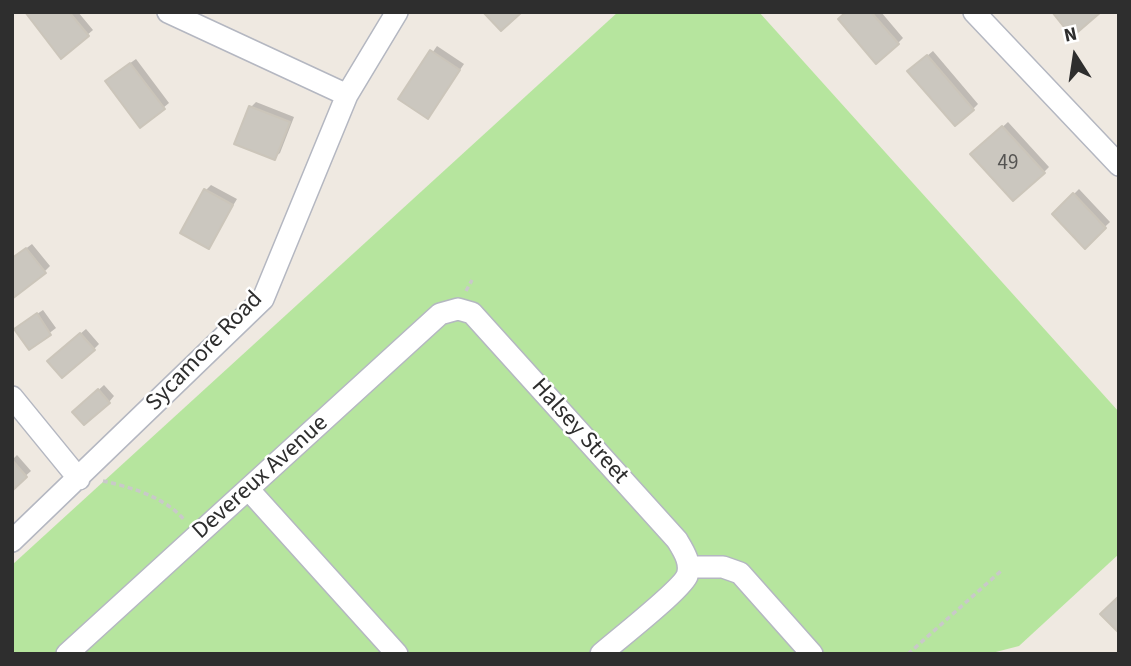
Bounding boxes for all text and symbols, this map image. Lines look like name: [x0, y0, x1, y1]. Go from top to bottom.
text: N: [1062, 20, 1080, 49]
north arrow: [1040, 21, 1110, 91]
house number: 49: [998, 151, 1018, 177]
street label: Sycamore Road: [140, 286, 270, 418]
street label: Halsey Street: [524, 373, 634, 491]
street label: Devereux Avenue: [187, 410, 335, 546]

